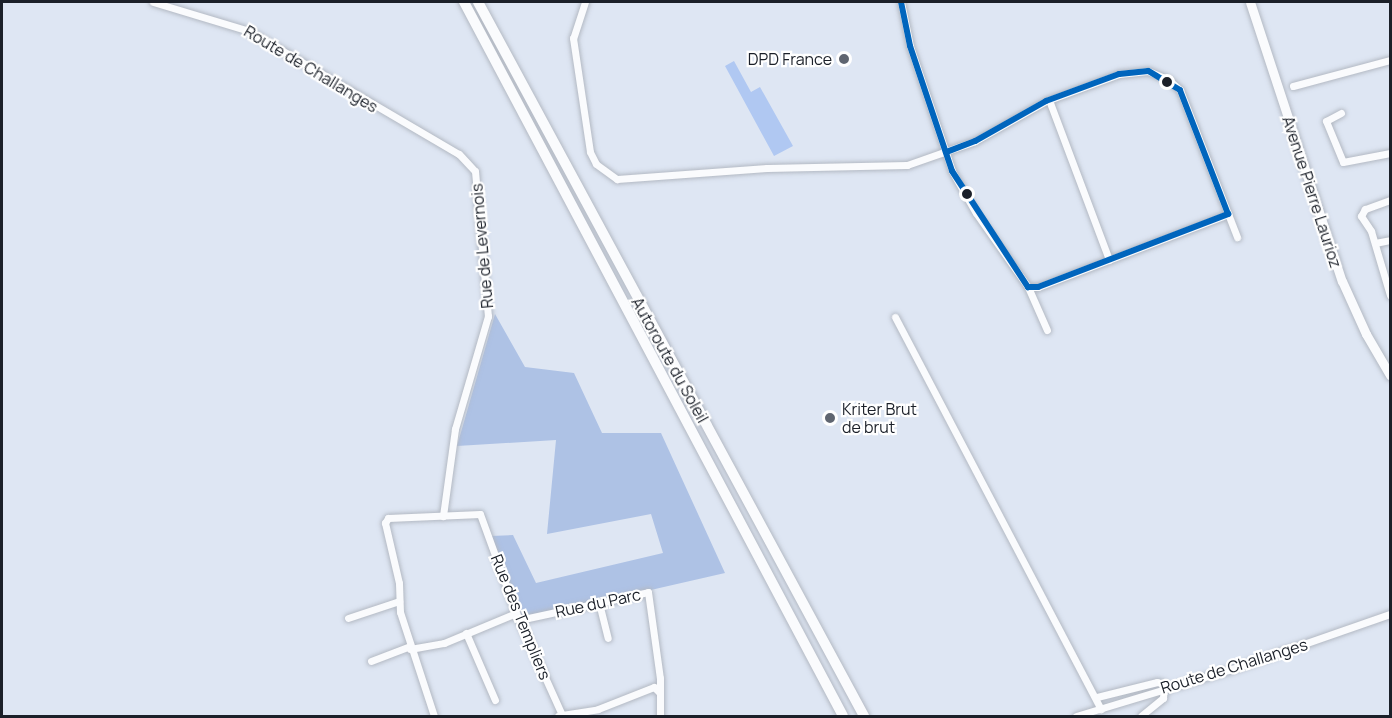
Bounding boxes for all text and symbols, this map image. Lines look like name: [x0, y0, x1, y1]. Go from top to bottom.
street label: Route de Challanges: [241, 21, 381, 117]
place label: DPD France: [748, 49, 832, 69]
marker: DPD France: [837, 52, 851, 66]
unlabelled marker: [1161, 76, 1173, 88]
street label: Avenue Pierre Laurioz: [1278, 114, 1346, 270]
street label: Rue de Levernois: [467, 183, 497, 309]
unlabelled marker: [961, 188, 973, 200]
street label: Autoroute du Soleil: [628, 294, 712, 426]
place label: Kriter Brut de brut: [842, 399, 917, 437]
marker: Kriter Brut de brut: [823, 411, 837, 425]
street label: Rue des Templiers: [487, 551, 555, 683]
street label: Rue du Parc: [553, 585, 643, 621]
street label: Route de Challanges: [1158, 635, 1310, 697]

